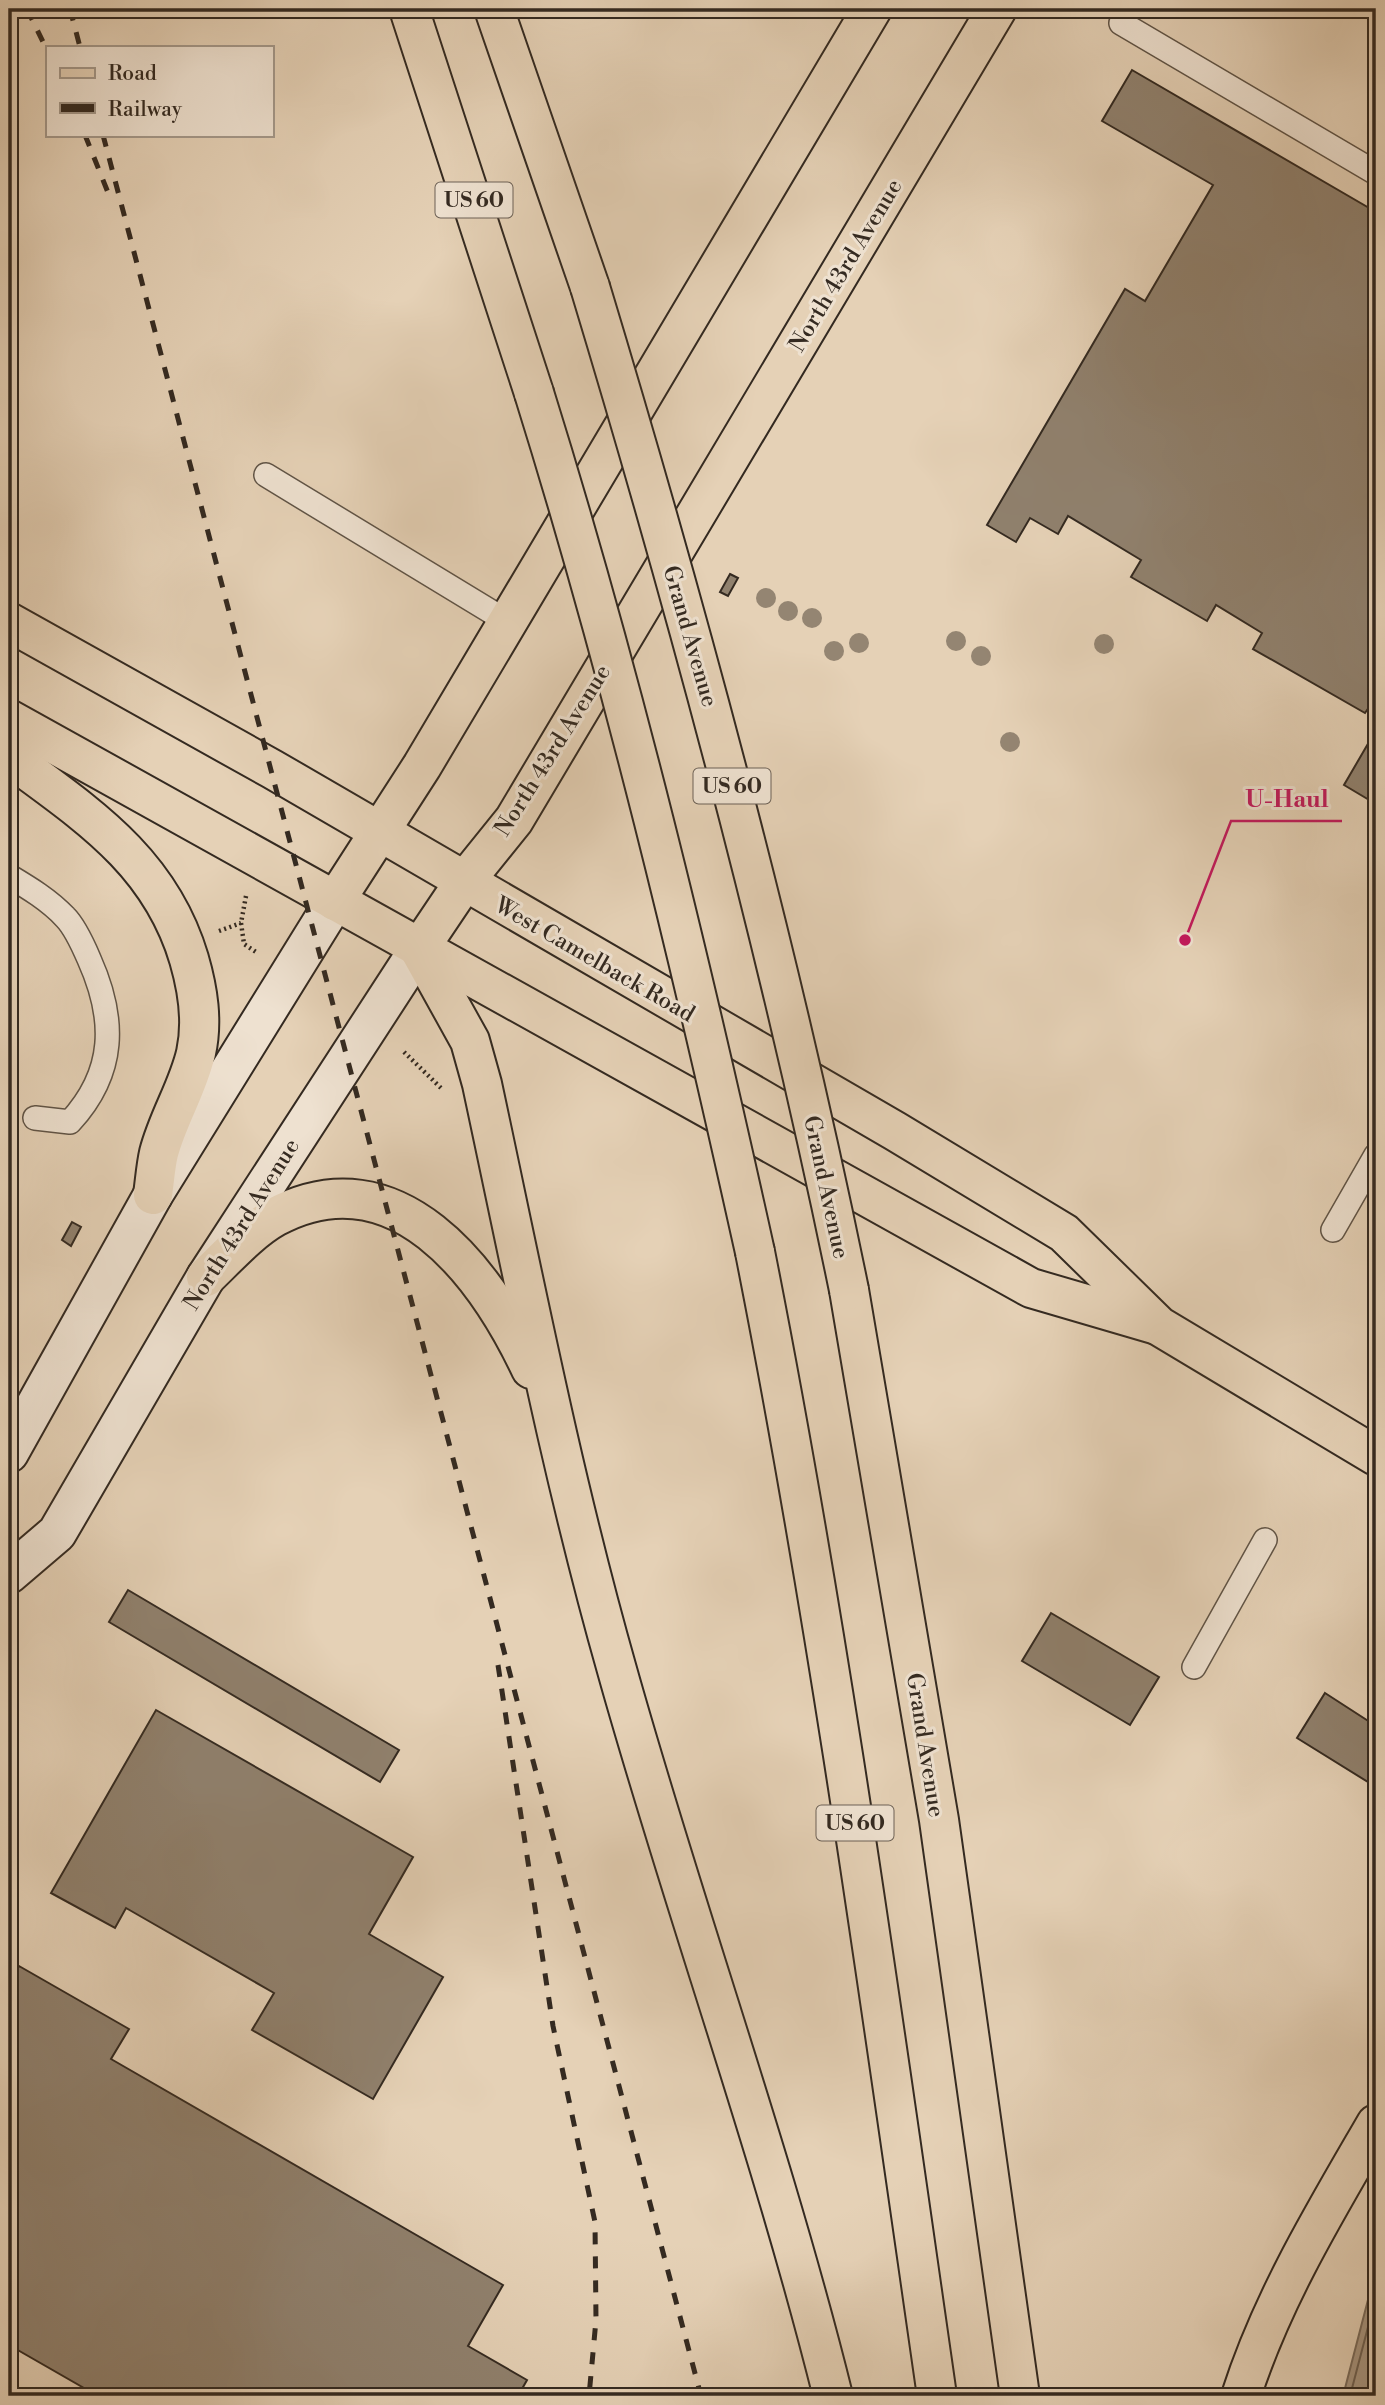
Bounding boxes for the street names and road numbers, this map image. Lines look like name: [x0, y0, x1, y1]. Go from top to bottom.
street label: North 43rd Avenue: [783, 174, 909, 357]
road number: US 60: [435, 182, 512, 218]
street label: Grand Avenue: [656, 562, 724, 710]
street label: North 43rd Avenue: [489, 660, 617, 841]
road number: US 60: [694, 768, 770, 804]
street label: West Camelback Road: [489, 891, 700, 1029]
street label: Grand Avenue: [797, 1113, 855, 1261]
street label: North 43rd Avenue: [178, 1134, 306, 1315]
street label: Grand Avenue: [900, 1671, 950, 1819]
road number: US 60: [816, 1806, 894, 1840]

